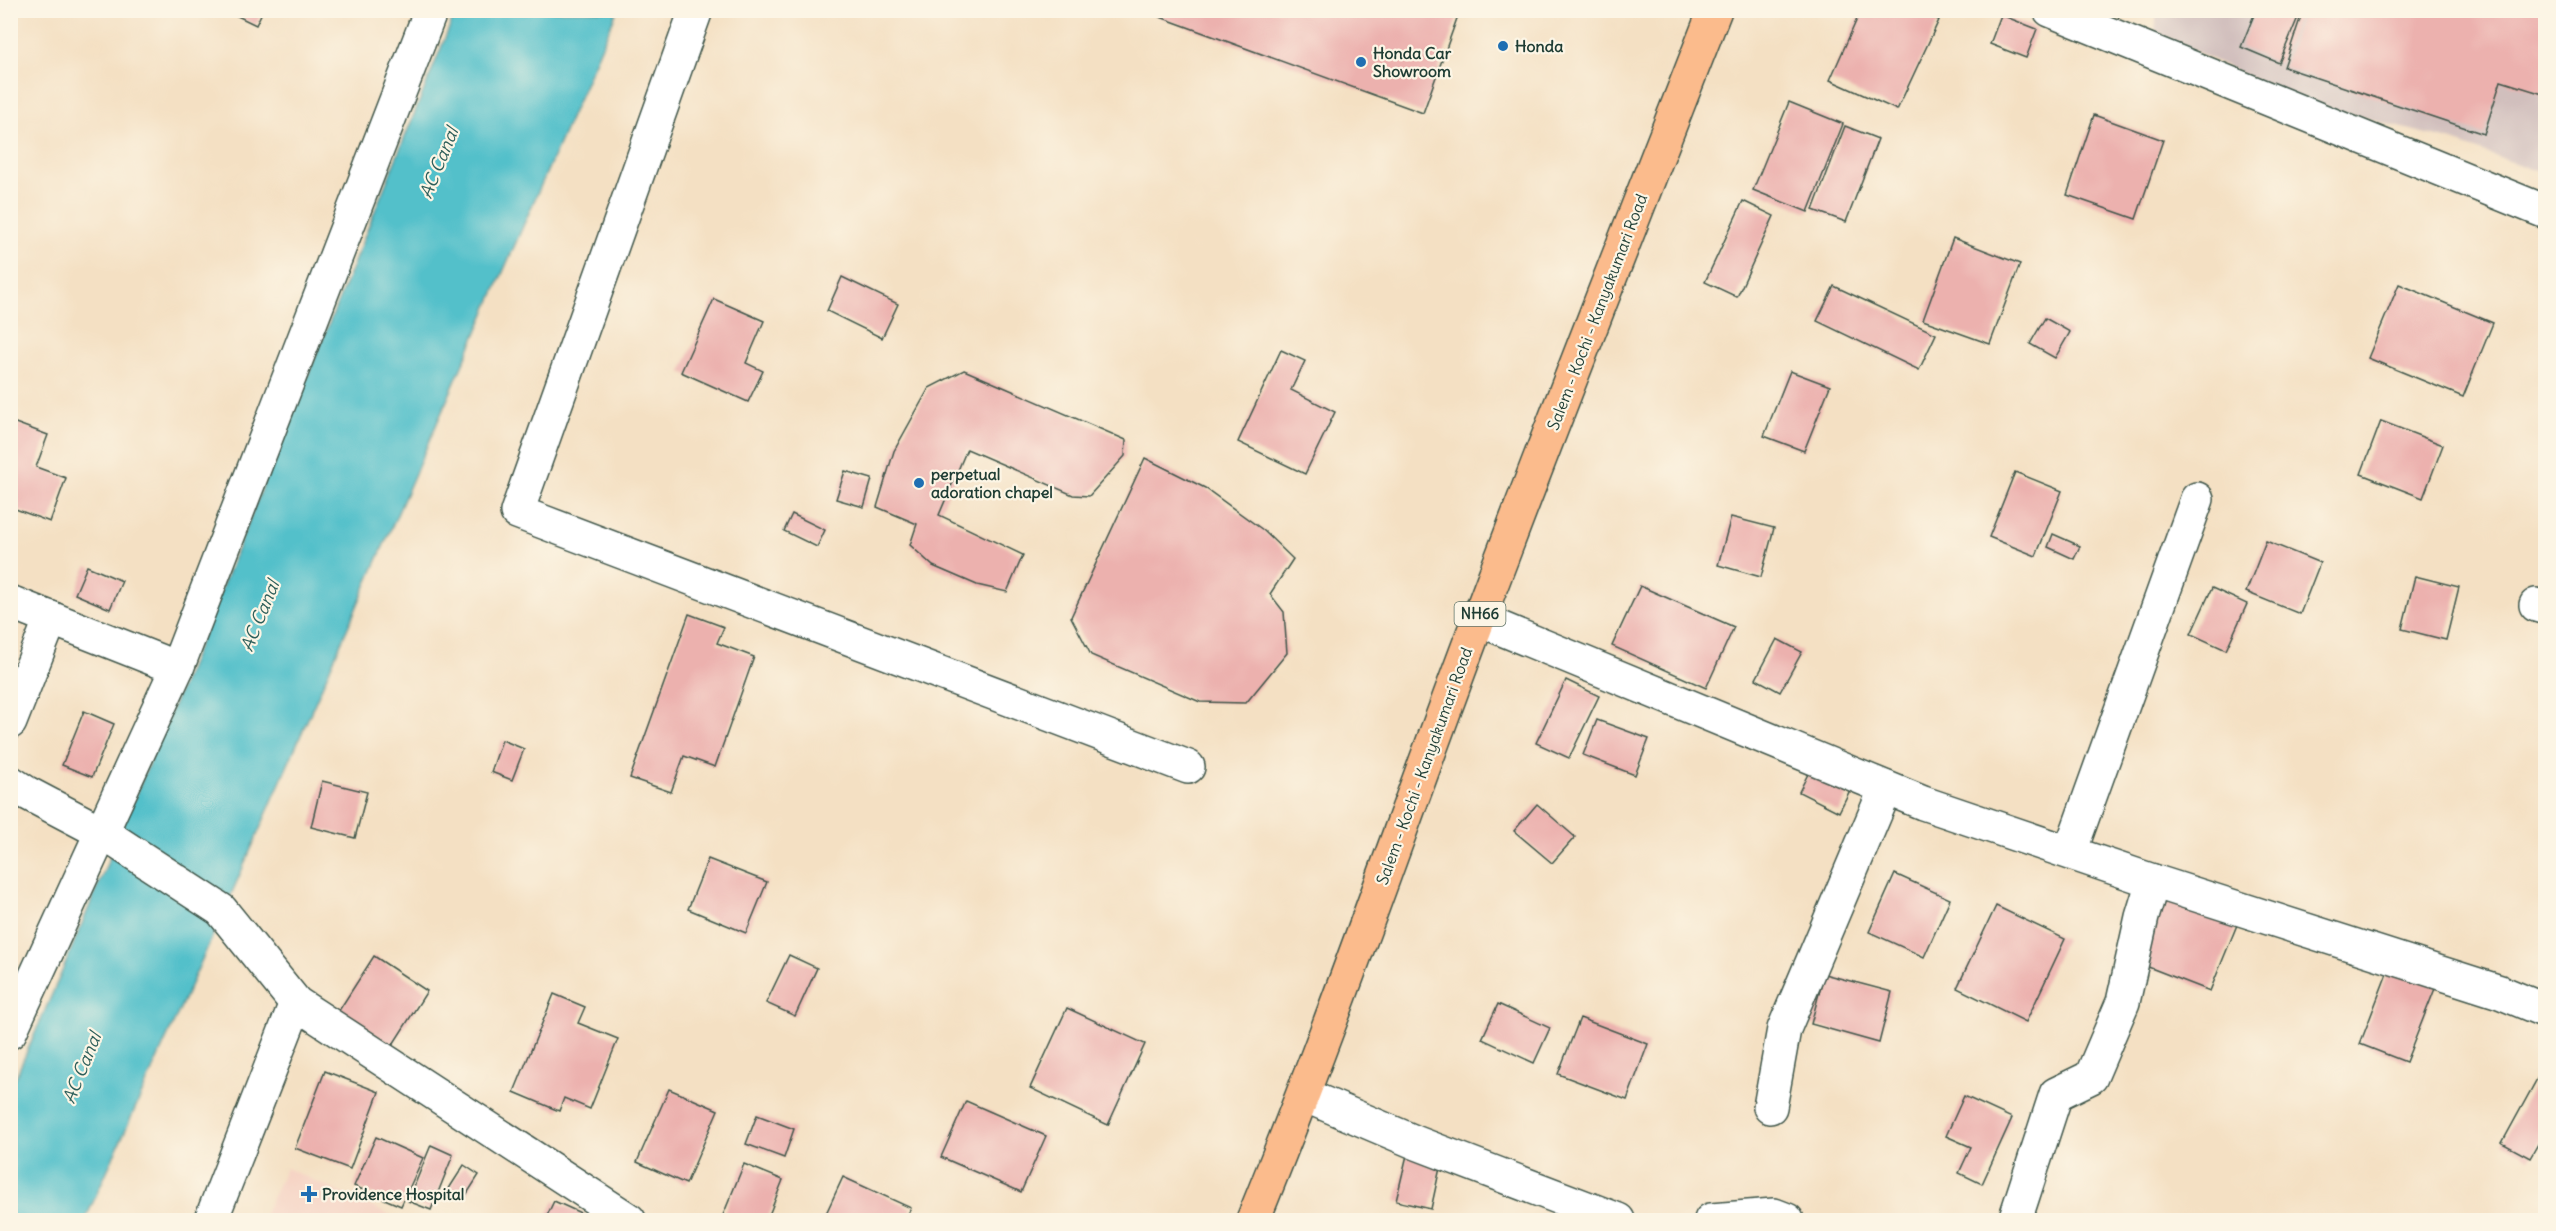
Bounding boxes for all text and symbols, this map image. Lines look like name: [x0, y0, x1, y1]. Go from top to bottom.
place label: Honda: [1515, 36, 1563, 56]
marker: Honda: [1496, 39, 1510, 53]
place label: Honda Car Showroom: [1373, 43, 1452, 81]
marker: Honda Car Showroom: [1354, 55, 1368, 69]
water label: AC Canal: [414, 121, 464, 202]
street label: Salem - Kochi - Kanyakumari Road: [1543, 191, 1651, 433]
place label: perpetual adoration chapel: [931, 464, 1053, 503]
marker: perpetual adoration chapel: [912, 476, 926, 490]
water label: AC Canal: [235, 574, 285, 655]
road number: NH66: [1454, 602, 1506, 626]
street label: Salem - Kochi - Kanyakumari Road: [1372, 645, 1476, 887]
water label: AC Canal: [57, 1026, 107, 1107]
place label: Providence Hospital: [322, 1184, 464, 1205]
marker: Providence Hospital: [300, 1185, 318, 1203]

